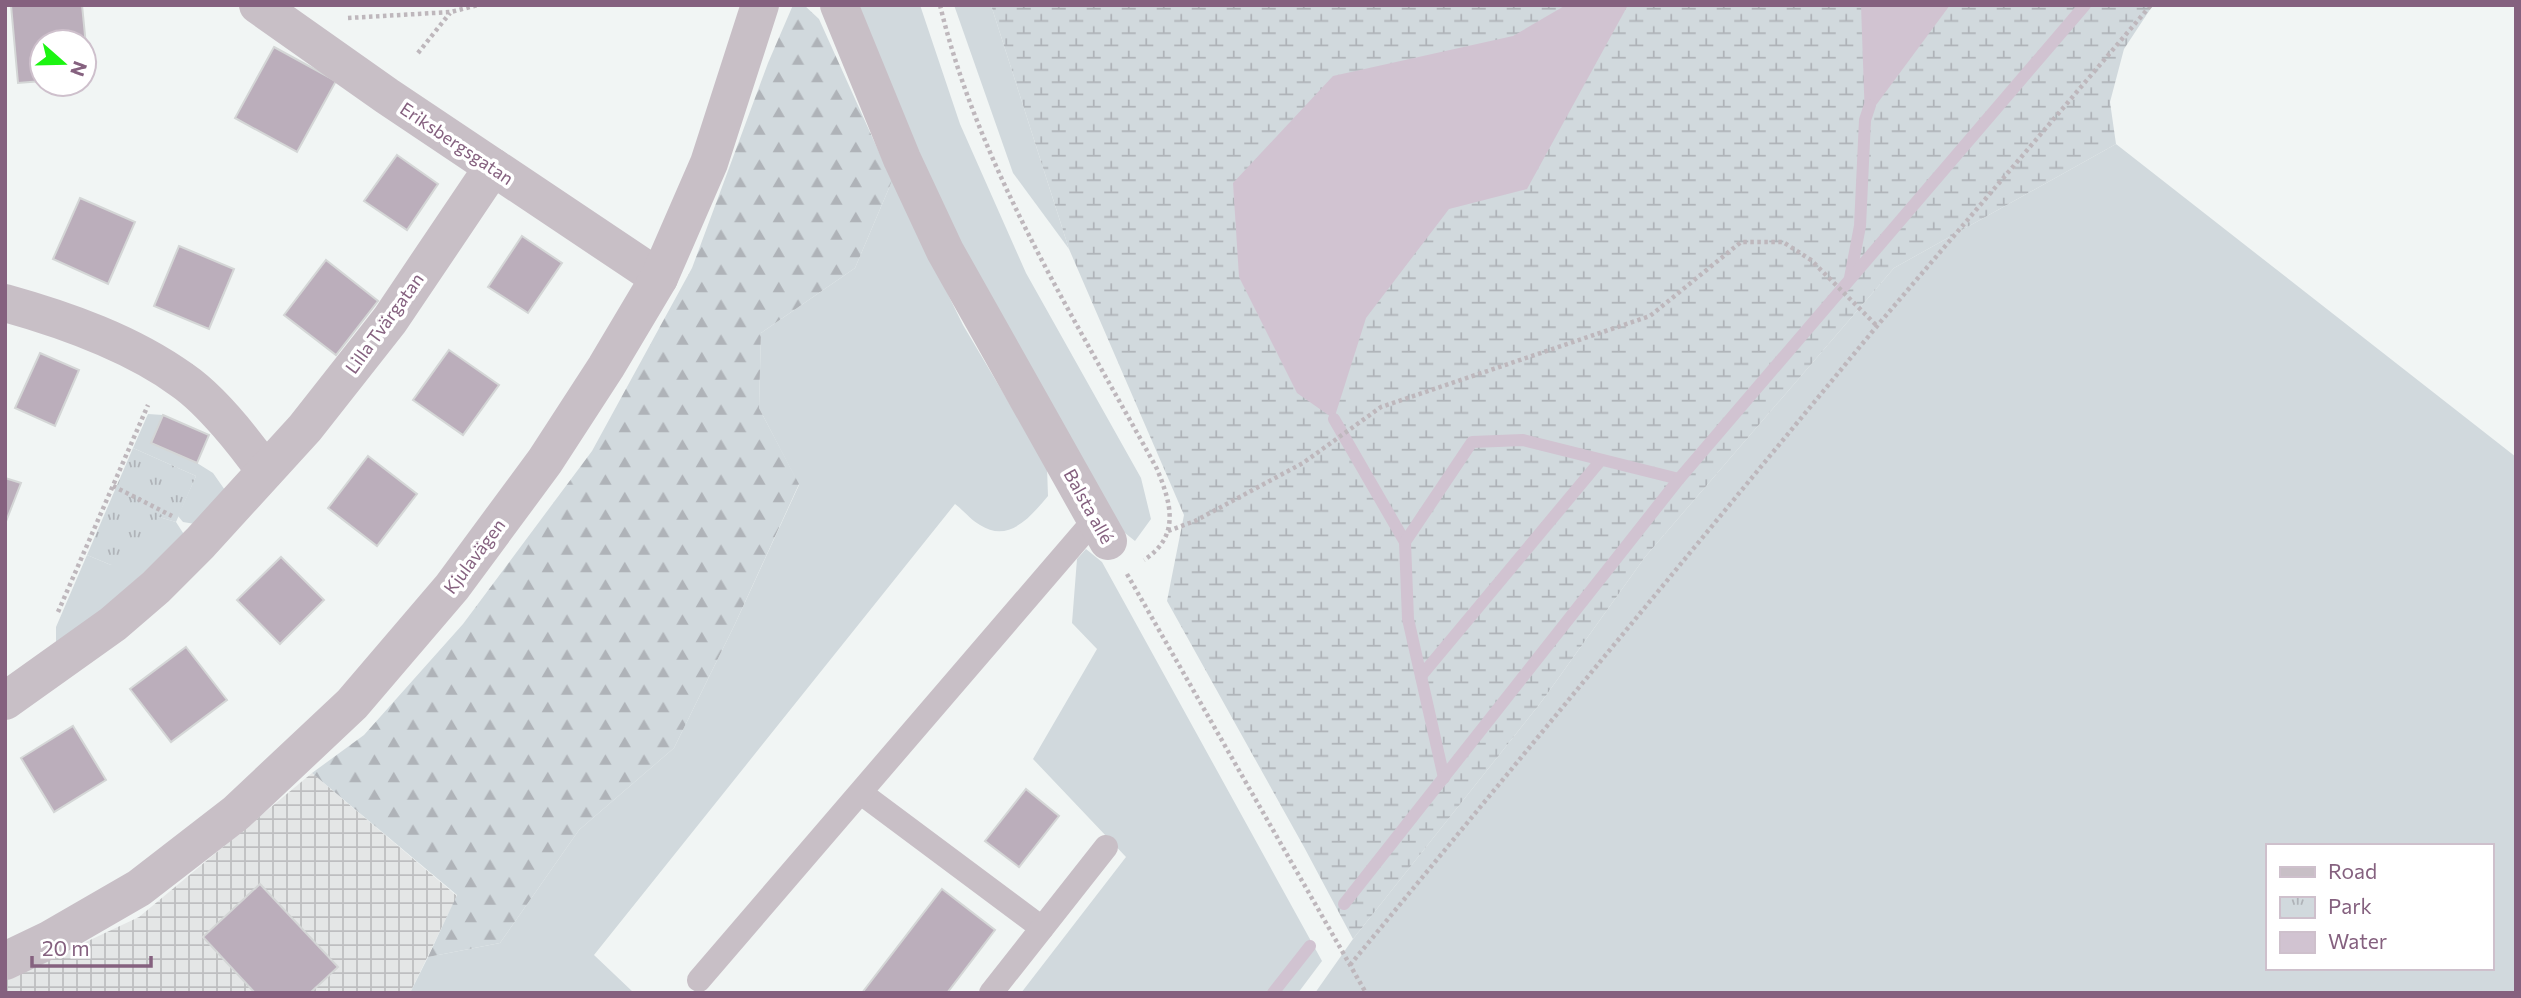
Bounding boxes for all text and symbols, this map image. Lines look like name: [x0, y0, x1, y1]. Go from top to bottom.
north arrow: [28, 28, 98, 98]
text: N: [66, 58, 93, 80]
street label: Eriksbergsgatan: [396, 97, 518, 189]
street label: Lilla Tvärgatan: [340, 268, 428, 378]
street label: Balsta allé: [1059, 465, 1119, 547]
street label: Kjulavägen: [439, 514, 509, 598]
legend: [2266, 844, 2493, 970]
text: Road: [2328, 858, 2377, 883]
text: Park: [2328, 893, 2372, 918]
scale bar: [32, 925, 150, 969]
text: Water: [2328, 928, 2387, 953]
text: 20 m: [42, 935, 90, 960]

